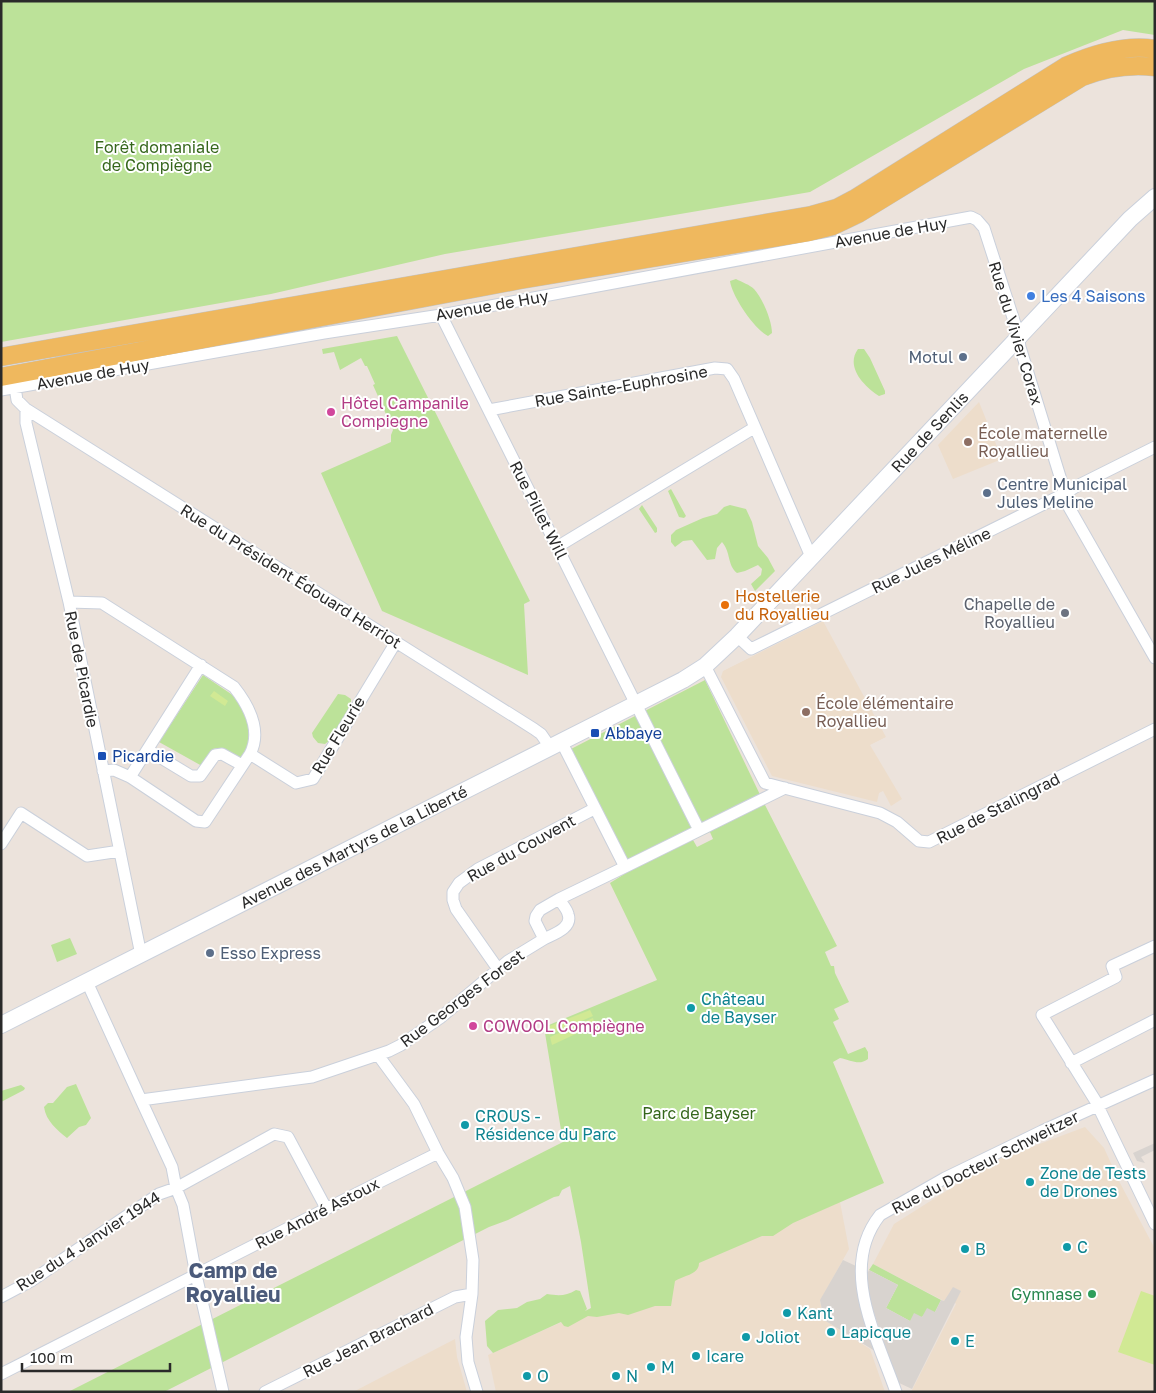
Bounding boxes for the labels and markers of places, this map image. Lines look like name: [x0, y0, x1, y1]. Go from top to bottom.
place label: Les 4 Saisons: [1041, 286, 1145, 306]
marker: Les 4 Saisons: [1025, 290, 1037, 302]
place label: Motul: [908, 347, 953, 367]
marker: Motul: [957, 351, 969, 363]
place label: Hôtel Campanile Compiegne: [341, 393, 469, 431]
marker: Hôtel Campanile Compiegne: [325, 406, 337, 418]
place label: École maternelle Royallieu: [978, 423, 1108, 461]
marker: École maternelle Royallieu: [962, 436, 974, 448]
place label: Centre Municipal Jules Meline: [997, 474, 1127, 512]
marker: Centre Municipal Jules Meline: [981, 487, 993, 499]
place label: Hostellerie du Royallieu: [735, 586, 830, 624]
place label: Chapelle de Royallieu: [964, 594, 1055, 632]
marker: Hostellerie du Royallieu: [719, 599, 731, 611]
marker: Chapelle de Royallieu: [1059, 607, 1071, 619]
place label: École élémentaire Royallieu: [816, 693, 954, 731]
marker: École élémentaire Royallieu: [800, 706, 812, 718]
place label: Abbaye: [605, 723, 662, 743]
marker: Abbaye: [589, 727, 601, 739]
place label: Picardie: [112, 746, 174, 766]
marker: Picardie: [96, 750, 108, 762]
place label: Esso Express: [220, 943, 321, 963]
marker: Esso Express: [204, 947, 216, 959]
place label: Château de Bayser: [701, 989, 777, 1027]
marker: Château de Bayser: [685, 1002, 697, 1014]
place label: COWOOL Compiègne: [483, 1016, 645, 1036]
marker: COWOOL Compiègne: [467, 1020, 479, 1032]
place label: CROUS - Résidence du Parc: [475, 1106, 617, 1144]
marker: CROUS - Résidence du Parc: [459, 1119, 471, 1131]
place label: Zone de Tests de Drones: [1040, 1163, 1146, 1201]
marker: Zone de Tests de Drones: [1024, 1176, 1036, 1188]
place label: C: [1077, 1237, 1088, 1257]
place label: B: [975, 1239, 986, 1259]
marker: C: [1061, 1241, 1073, 1253]
marker: B: [959, 1243, 971, 1255]
place label: Gymnase: [1011, 1284, 1082, 1304]
marker: Gymnase: [1086, 1288, 1098, 1300]
place label: Kant: [797, 1303, 833, 1323]
marker: Kant: [781, 1307, 793, 1319]
place label: Lapicque: [841, 1322, 911, 1342]
marker: Lapicque: [825, 1326, 837, 1338]
place label: Joliot: [756, 1327, 800, 1347]
marker: Joliot: [740, 1331, 752, 1343]
place label: E: [965, 1331, 975, 1351]
marker: E: [949, 1335, 961, 1347]
place label: Icare: [706, 1346, 744, 1366]
marker: Icare: [690, 1350, 702, 1362]
place label: M: [661, 1357, 675, 1377]
marker: M: [645, 1361, 657, 1373]
place label: O: [537, 1366, 549, 1386]
place label: N: [626, 1366, 638, 1386]
marker: O: [521, 1370, 533, 1382]
marker: N: [610, 1370, 622, 1382]

